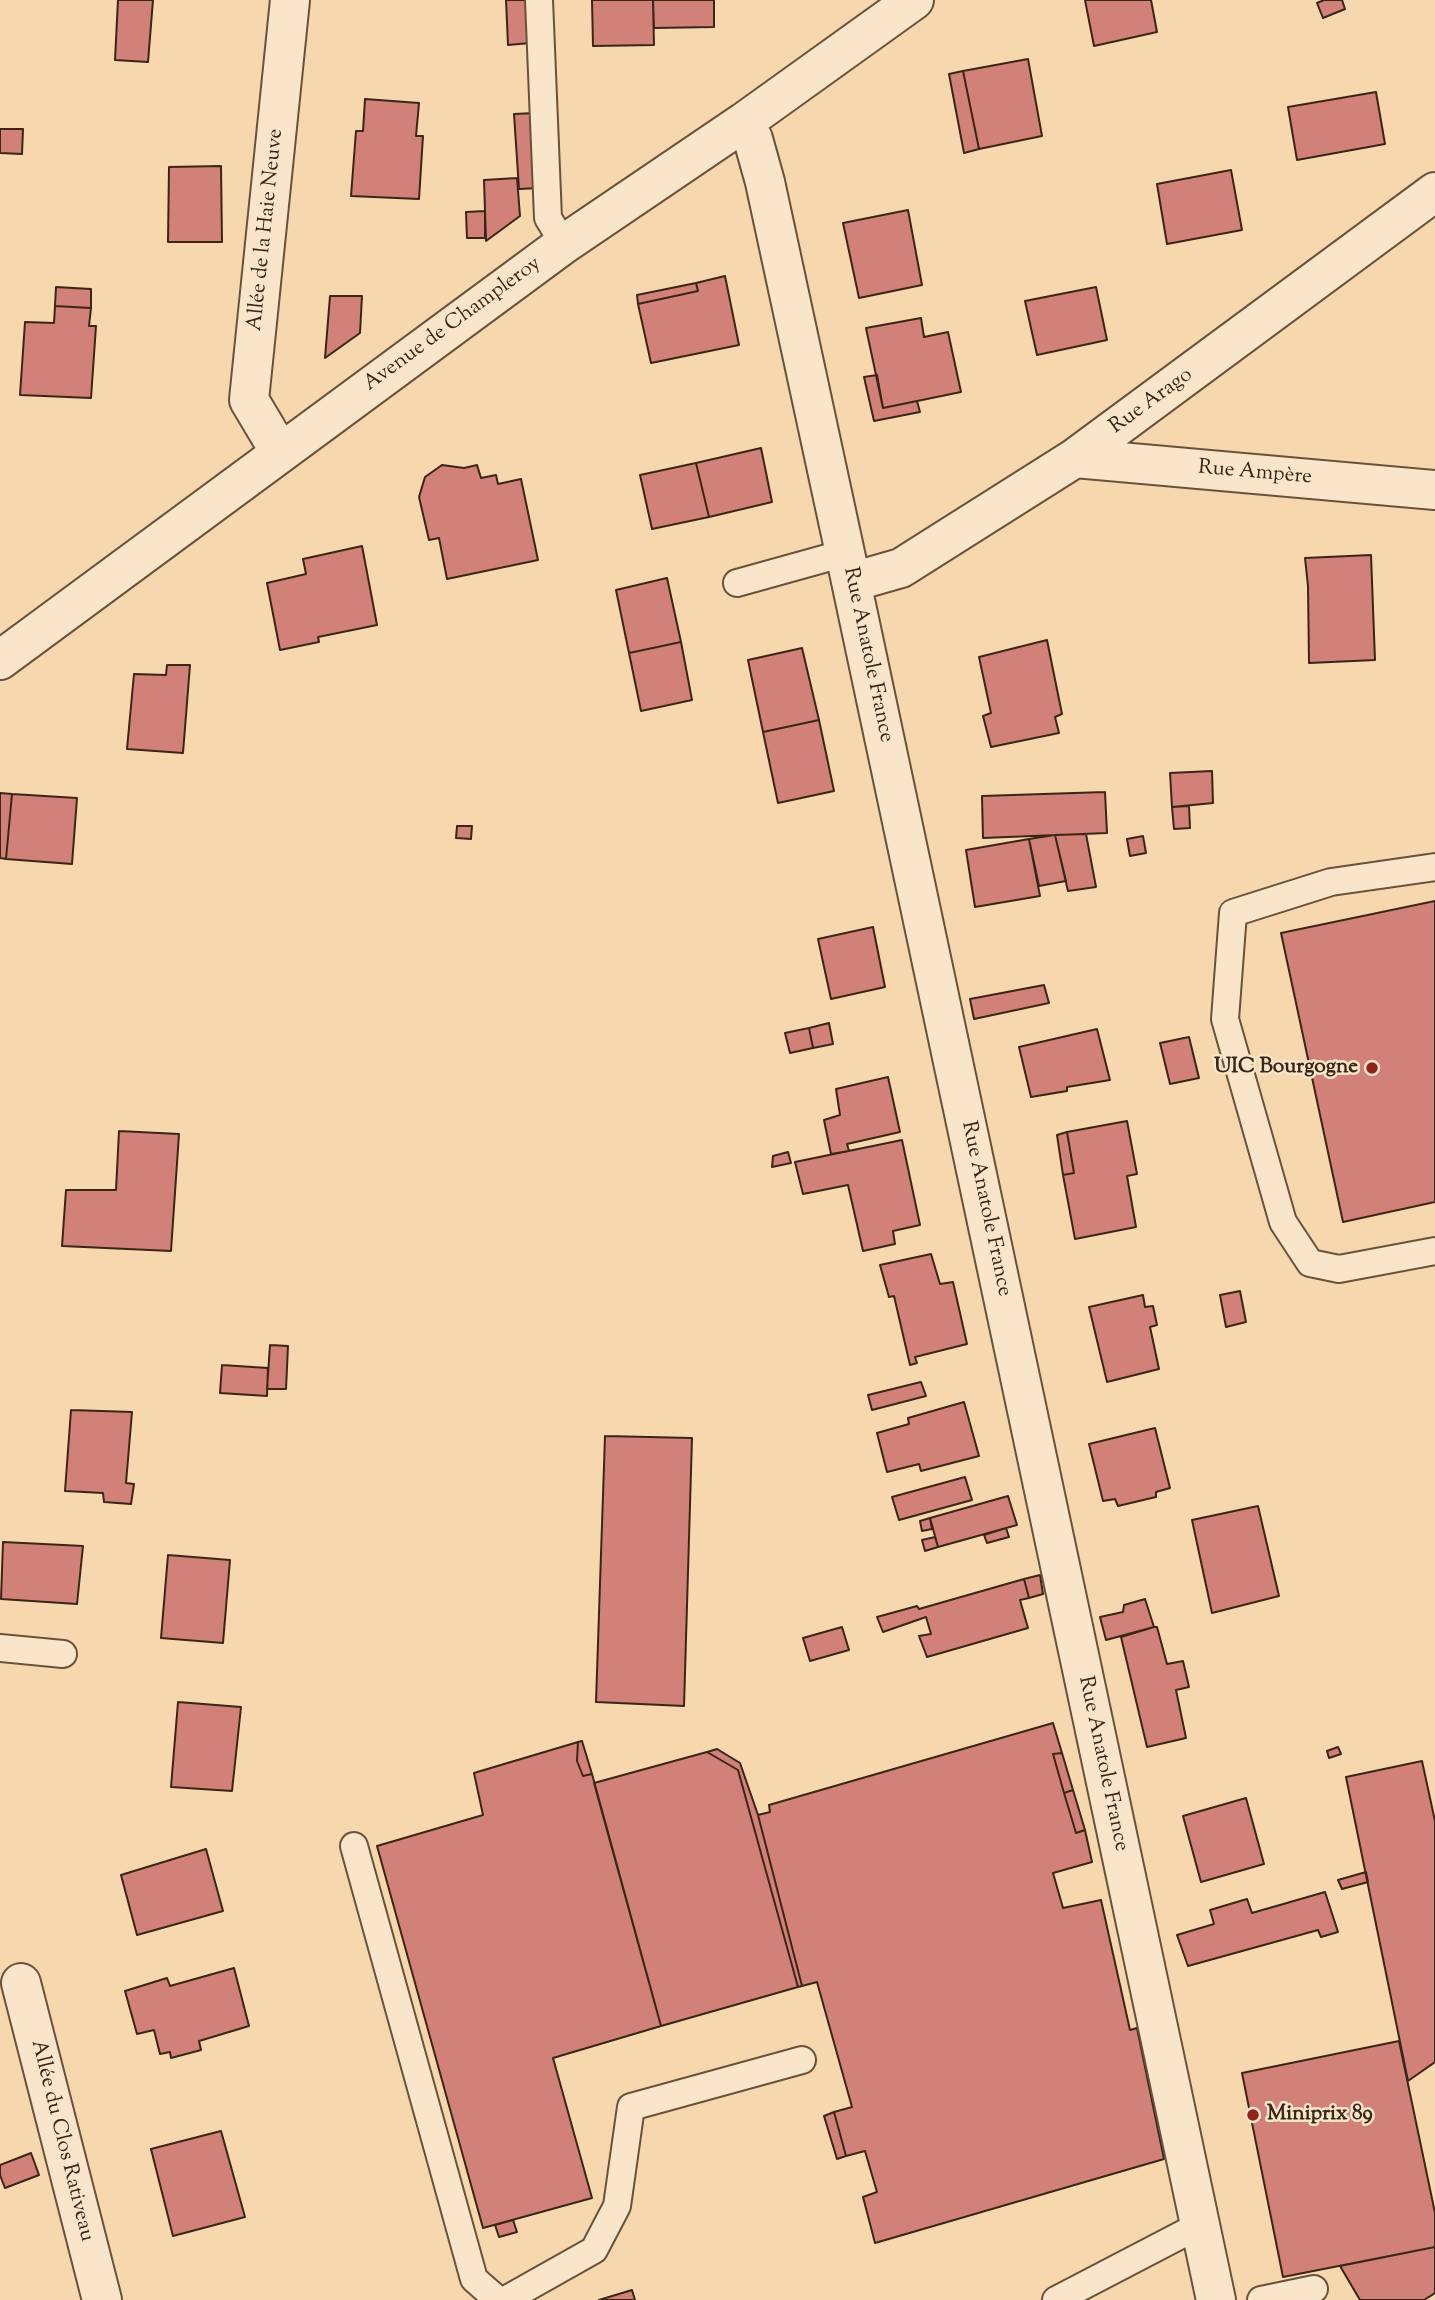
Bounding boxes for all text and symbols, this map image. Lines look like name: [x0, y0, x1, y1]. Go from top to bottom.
street label: Allée de la Haie Neuve: [244, 128, 290, 332]
street label: Avenue de Champleroy: [359, 252, 547, 398]
street label: Rue Arago: [1106, 363, 1198, 441]
street label: Rue Ampère: [1197, 456, 1313, 492]
street label: Rue Anatole France: [836, 565, 898, 745]
place label: UIC Bourgogne: [1214, 1055, 1358, 1081]
marker: UIC Bourgogne: [1364, 1060, 1380, 1076]
street label: Rue Anatole France: [954, 1119, 1016, 1299]
street label: Rue Anatole France: [1071, 1674, 1133, 1854]
street label: Allée du Clos Rativeau: [24, 2038, 98, 2244]
place label: Miniprix 89: [1267, 2102, 1373, 2128]
marker: Miniprix 89: [1245, 2107, 1261, 2123]

